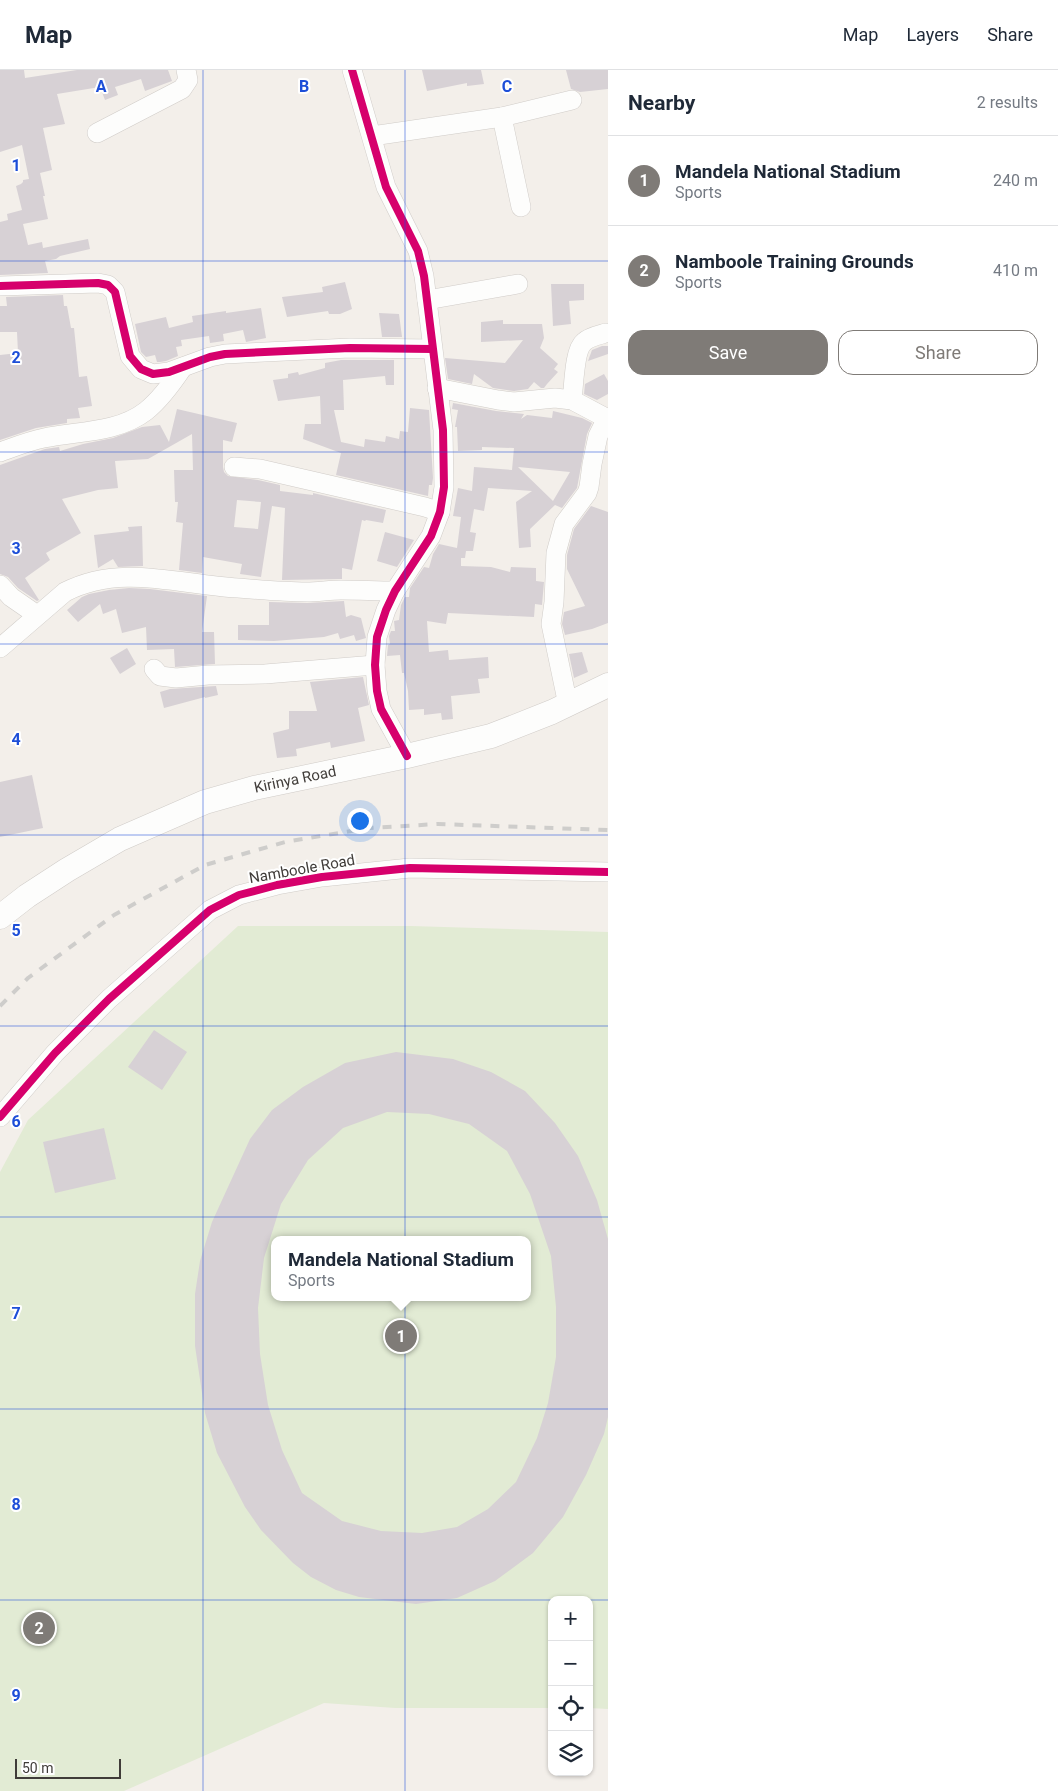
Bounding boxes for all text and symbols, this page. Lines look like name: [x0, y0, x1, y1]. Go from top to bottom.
text: Map: [25, 21, 72, 49]
text: Map: [843, 24, 878, 45]
text: Layers: [906, 24, 959, 45]
text: Share: [987, 24, 1033, 45]
text: A: [96, 77, 107, 96]
text: B: [299, 77, 309, 96]
text: C: [502, 77, 512, 96]
text: Nearby: [628, 91, 695, 115]
text: 2 results: [977, 93, 1038, 112]
text: 1: [11, 156, 21, 175]
text: Mandela National Stadium: [675, 160, 901, 183]
text: 1: [639, 171, 649, 190]
text: 240 m: [993, 171, 1038, 190]
text: Sports: [675, 183, 722, 202]
text: Namboole Training Grounds: [675, 250, 914, 273]
text: 2: [639, 261, 649, 280]
text: 410 m: [993, 261, 1038, 280]
text: Sports: [675, 273, 722, 292]
button: Save: [628, 330, 828, 375]
button: Share: [838, 330, 1038, 375]
text: 2: [11, 348, 21, 367]
text: 3: [11, 539, 21, 558]
text: 4: [11, 730, 21, 749]
street label: Kirinya Road: [252, 762, 338, 797]
your location: [347, 808, 373, 834]
street label: Namboole Road: [248, 851, 356, 887]
text: 5: [11, 921, 21, 940]
text: 6: [11, 1112, 21, 1131]
popup: [271, 1236, 531, 1301]
text: Mandela National Stadium: [288, 1248, 514, 1271]
text: Sports: [288, 1271, 335, 1290]
text: 7: [11, 1304, 21, 1323]
pin: 1: [385, 1317, 417, 1355]
text: 8: [11, 1495, 21, 1514]
map controls: [548, 1596, 593, 1776]
button: +: [548, 1596, 593, 1641]
pin: 2: [23, 1609, 55, 1647]
button: −: [548, 1641, 593, 1686]
text: 9: [11, 1686, 21, 1705]
button: locate: [548, 1686, 593, 1731]
button: layers: [548, 1731, 593, 1776]
scale bar: [15, 1756, 121, 1779]
text: 50 m: [22, 1760, 54, 1776]

